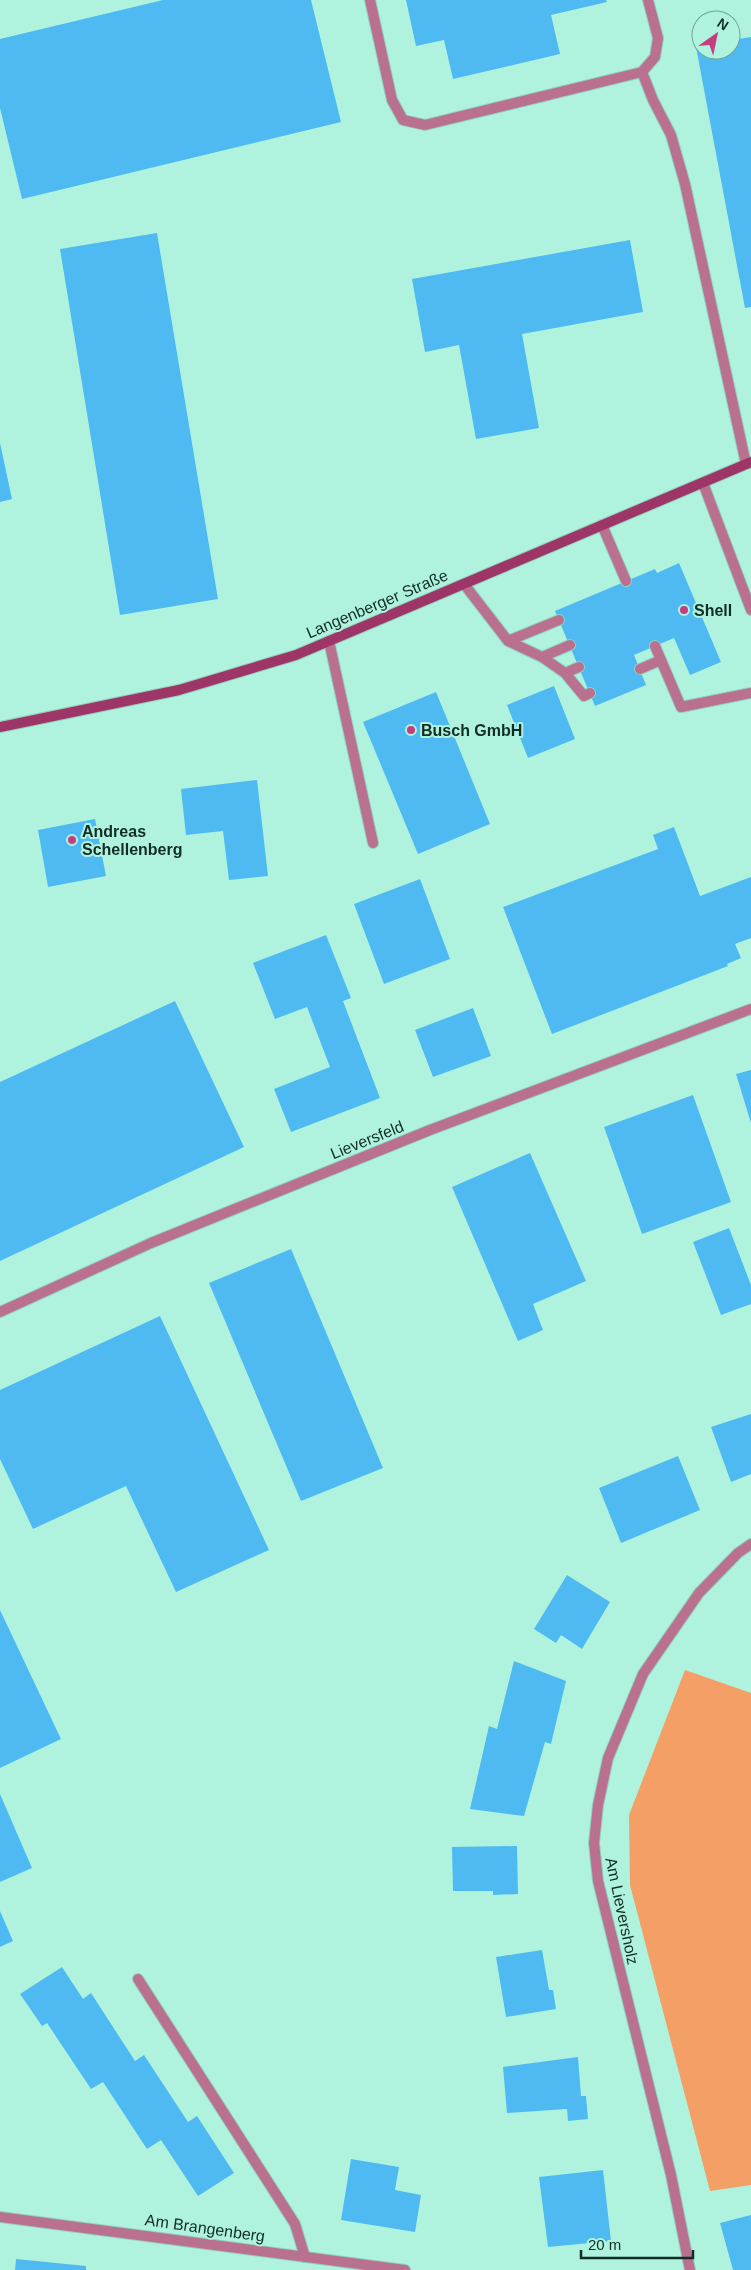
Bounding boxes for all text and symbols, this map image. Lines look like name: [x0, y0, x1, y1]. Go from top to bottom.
north arrow: [691, 10, 741, 60]
text: N: [714, 15, 732, 34]
street label: Langenberger Straße: [304, 566, 450, 642]
place label: Shell: [694, 602, 732, 619]
marker: Shell: [678, 604, 690, 616]
place label: Busch GmbH: [421, 722, 522, 739]
marker: Busch GmbH: [405, 724, 417, 736]
place label: Andreas Schellenberg: [82, 823, 182, 858]
marker: Andreas Schellenberg: [66, 834, 78, 846]
street label: Lieversfeld: [328, 1118, 406, 1162]
street label: Am Lieversholz: [602, 1856, 642, 1966]
street label: Am Brangenberg: [144, 2211, 266, 2245]
scale bar: [581, 2228, 694, 2260]
text: 20 m: [588, 2236, 621, 2253]

